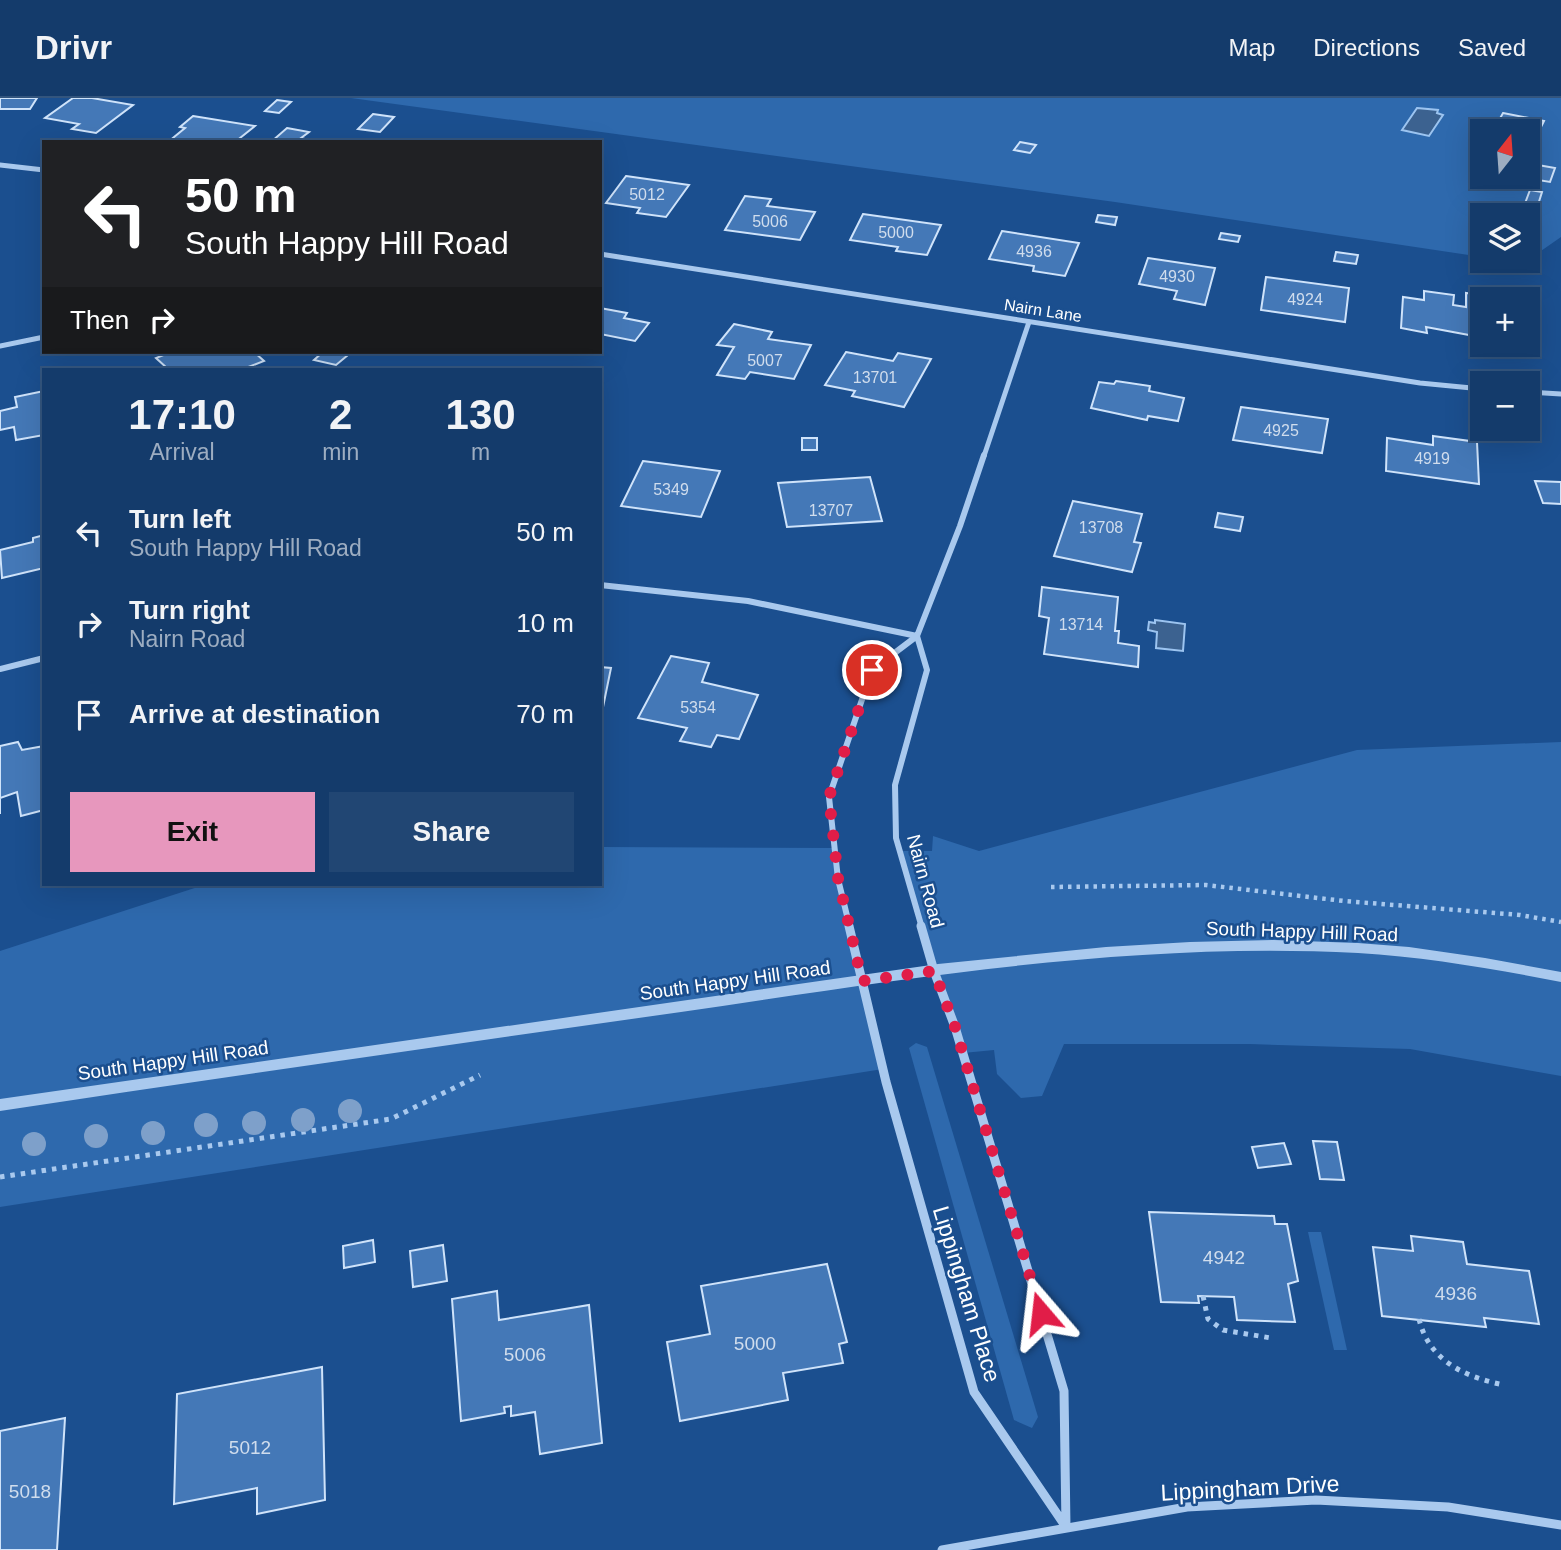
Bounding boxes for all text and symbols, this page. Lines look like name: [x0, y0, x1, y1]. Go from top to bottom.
text: Drivr: [35, 29, 112, 66]
text: Map: [1229, 34, 1275, 61]
text: Directions: [1313, 34, 1420, 61]
text: Saved: [1458, 34, 1526, 61]
north arrow: [1470, 119, 1540, 189]
map controls: [1470, 119, 1540, 441]
icon: left: [70, 168, 161, 259]
text: 50 m: [185, 168, 297, 222]
house number: 5012: [629, 186, 665, 203]
button: layers: [1470, 203, 1540, 273]
house number: 5006: [752, 213, 788, 230]
house number: 5000: [878, 224, 914, 241]
text: South Happy Hill Road: [185, 225, 509, 261]
house number: 4936: [1016, 243, 1052, 260]
house number: 4930: [1159, 268, 1195, 285]
button: +: [1470, 287, 1540, 357]
house number: 4924: [1287, 291, 1323, 308]
street label: Nairn Lane: [1003, 296, 1083, 325]
icon: right: [143, 301, 181, 339]
text: Then: [70, 305, 129, 335]
house number: 5007: [747, 352, 783, 369]
house number: 13701: [853, 369, 897, 386]
button: −: [1470, 371, 1540, 441]
text: 17:10: [128, 391, 236, 438]
text: 2: [329, 391, 352, 438]
text: 130: [446, 391, 516, 438]
house number: 4925: [1263, 422, 1299, 439]
text: Arrival: [149, 439, 215, 465]
text: min: [322, 439, 359, 465]
text: m: [471, 439, 490, 465]
house number: 4919: [1414, 450, 1450, 467]
house number: 5349: [653, 481, 689, 498]
house number: 13707: [809, 502, 853, 519]
text: Turn left: [129, 504, 231, 534]
icon: left: [70, 514, 108, 552]
text: 50 m: [516, 517, 574, 547]
house number: 13708: [1079, 519, 1123, 536]
text: South Happy Hill Road: [129, 535, 362, 561]
text: Turn right: [129, 595, 250, 625]
icon: right: [70, 605, 108, 643]
text: 10 m: [516, 608, 574, 638]
house number: 13714: [1059, 616, 1103, 633]
text: Nairn Road: [129, 626, 245, 652]
pin: [842, 640, 902, 700]
icon: arrive: [853, 651, 891, 689]
icon: arrive: [70, 696, 108, 734]
text: Arrive at destination: [129, 699, 380, 729]
text: 70 m: [516, 699, 574, 729]
house number: 5354: [680, 699, 716, 716]
button: Exit: [70, 792, 315, 872]
button: Share: [329, 792, 574, 872]
street label: Nairn Road: [903, 832, 948, 930]
street label: South Happy Hill Road: [1206, 918, 1398, 945]
street label: South Happy Hill Road: [638, 957, 832, 1004]
street label: South Happy Hill Road: [76, 1037, 270, 1084]
street label: Lippingham Place: [928, 1203, 1006, 1385]
house number: 4942: [1203, 1247, 1245, 1268]
position arrow: [1004, 1276, 1078, 1350]
house number: 4936: [1435, 1283, 1477, 1304]
house number: 5000: [734, 1333, 776, 1354]
house number: 5006: [504, 1344, 546, 1365]
house number: 5012: [229, 1437, 271, 1458]
street label: Lippingham Drive: [1160, 1470, 1340, 1506]
house number: 5018: [9, 1481, 51, 1502]

